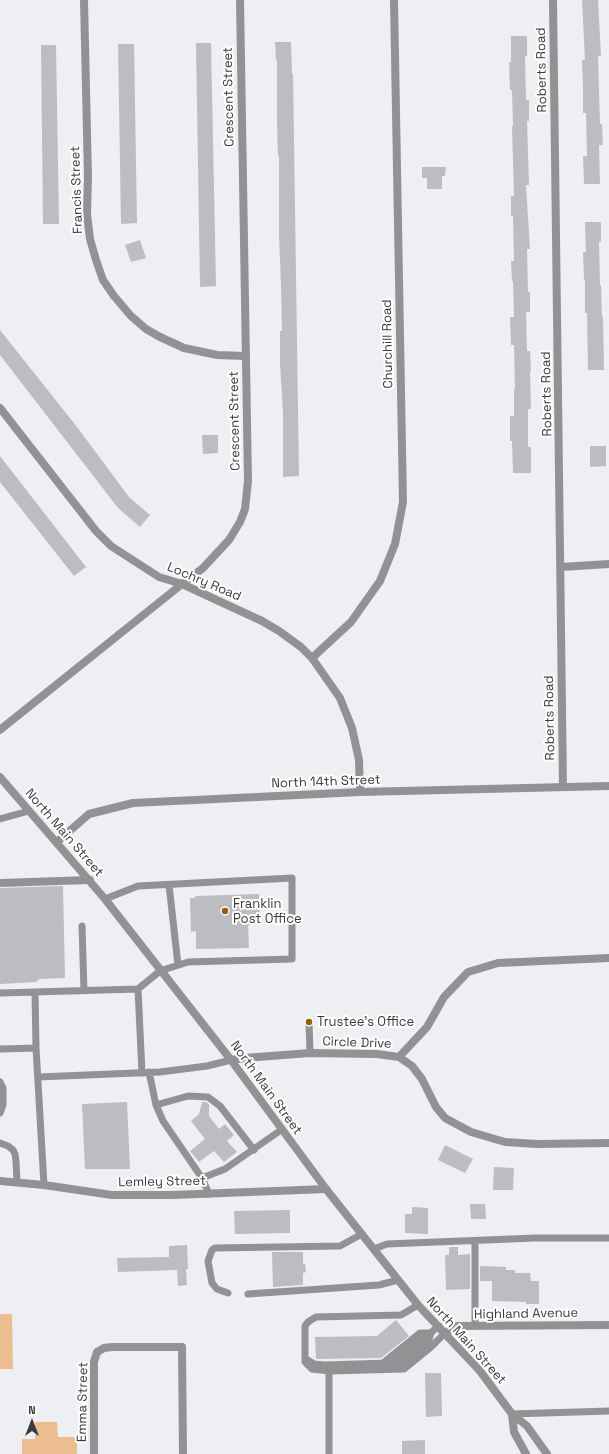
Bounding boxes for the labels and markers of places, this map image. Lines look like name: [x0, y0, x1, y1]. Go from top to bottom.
place label: Franklin Post Office: [233, 896, 302, 927]
marker: Franklin Post Office: [220, 906, 230, 916]
place label: Trustee's Office: [317, 1014, 414, 1030]
marker: Trustee's Office: [304, 1017, 314, 1027]

